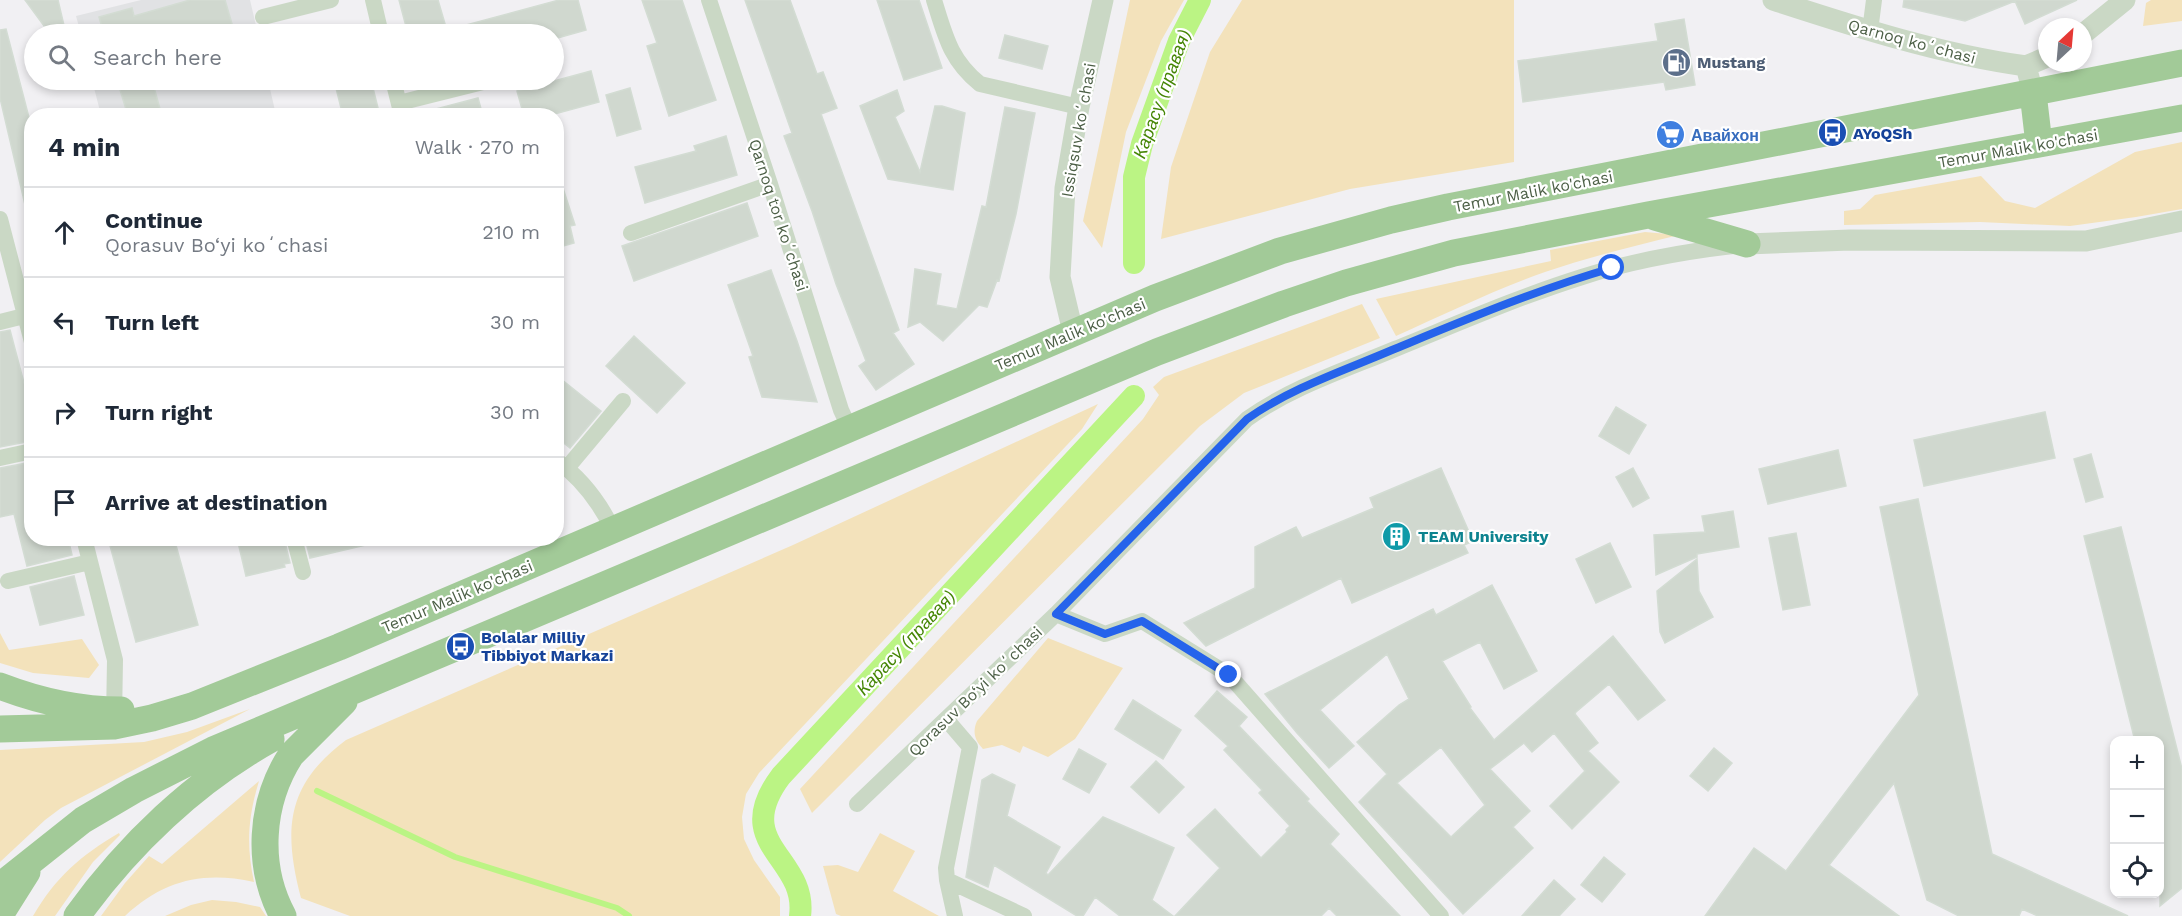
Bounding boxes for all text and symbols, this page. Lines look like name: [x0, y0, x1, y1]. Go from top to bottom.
street label: Qarnoq koʻchasi: [1846, 15, 1978, 68]
north arrow: [2038, 18, 2092, 72]
search box: [24, 24, 564, 90]
water label: Карасу (правая): [1129, 27, 1195, 161]
icon: search: [45, 41, 78, 74]
text: Search here: [93, 45, 222, 70]
fuel station icon: Mustang: [1660, 46, 1692, 78]
place label: Mustang: [1697, 53, 1765, 72]
street label: Issiqsuv koʻchasi: [1057, 61, 1100, 199]
bus stop icon: AYoQSh: [1816, 117, 1848, 149]
supermarket icon: Авайхон: [1654, 119, 1686, 151]
place label: AYoQSh: [1853, 124, 1912, 143]
street label: Temur Malik ko'chasi: [1937, 125, 2099, 172]
place label: Авайхон: [1691, 126, 1759, 145]
text: 4 min: [48, 132, 120, 162]
text: Walk · 270 m: [415, 135, 540, 159]
street label: Qarnoq tor koʻchasi: [745, 137, 812, 294]
street label: Temur Malik ko'chasi: [1452, 167, 1614, 216]
text: Continue: [105, 208, 203, 233]
icon: ahead: [48, 216, 81, 249]
text: 210 m: [482, 220, 540, 244]
text: Qorasuv Bo‘yi koʻchasi: [105, 233, 328, 257]
route start: [1598, 254, 1624, 280]
street label: Temur Malik ko'chasi: [992, 294, 1148, 375]
icon: left: [48, 306, 81, 339]
text: Turn left: [105, 310, 199, 335]
text: 30 m: [490, 310, 540, 334]
icon: right: [48, 396, 81, 429]
text: Turn right: [105, 400, 212, 425]
text: 30 m: [490, 400, 540, 424]
icon: arrive: [48, 486, 81, 519]
text: Arrive at destination: [105, 490, 328, 515]
building icon: TEAM University: [1381, 520, 1413, 552]
place label: TEAM University: [1418, 527, 1549, 546]
street label: Temur Malik ko'chasi: [379, 556, 535, 637]
water label: Карасу (правая): [852, 586, 959, 699]
street label: Qorasuv Bo‘yi koʻchasi: [904, 622, 1046, 760]
place label: Bolalar Milliy Tibbiyot Markazi: [481, 628, 613, 665]
bus stop icon: Bolalar Milliy Tibbiyot Markazi: [444, 630, 476, 662]
route end: [1215, 661, 1241, 687]
map controls: [2110, 736, 2164, 898]
button: +: [2110, 736, 2164, 790]
button: −: [2110, 790, 2164, 844]
button: locate: [2110, 844, 2164, 898]

